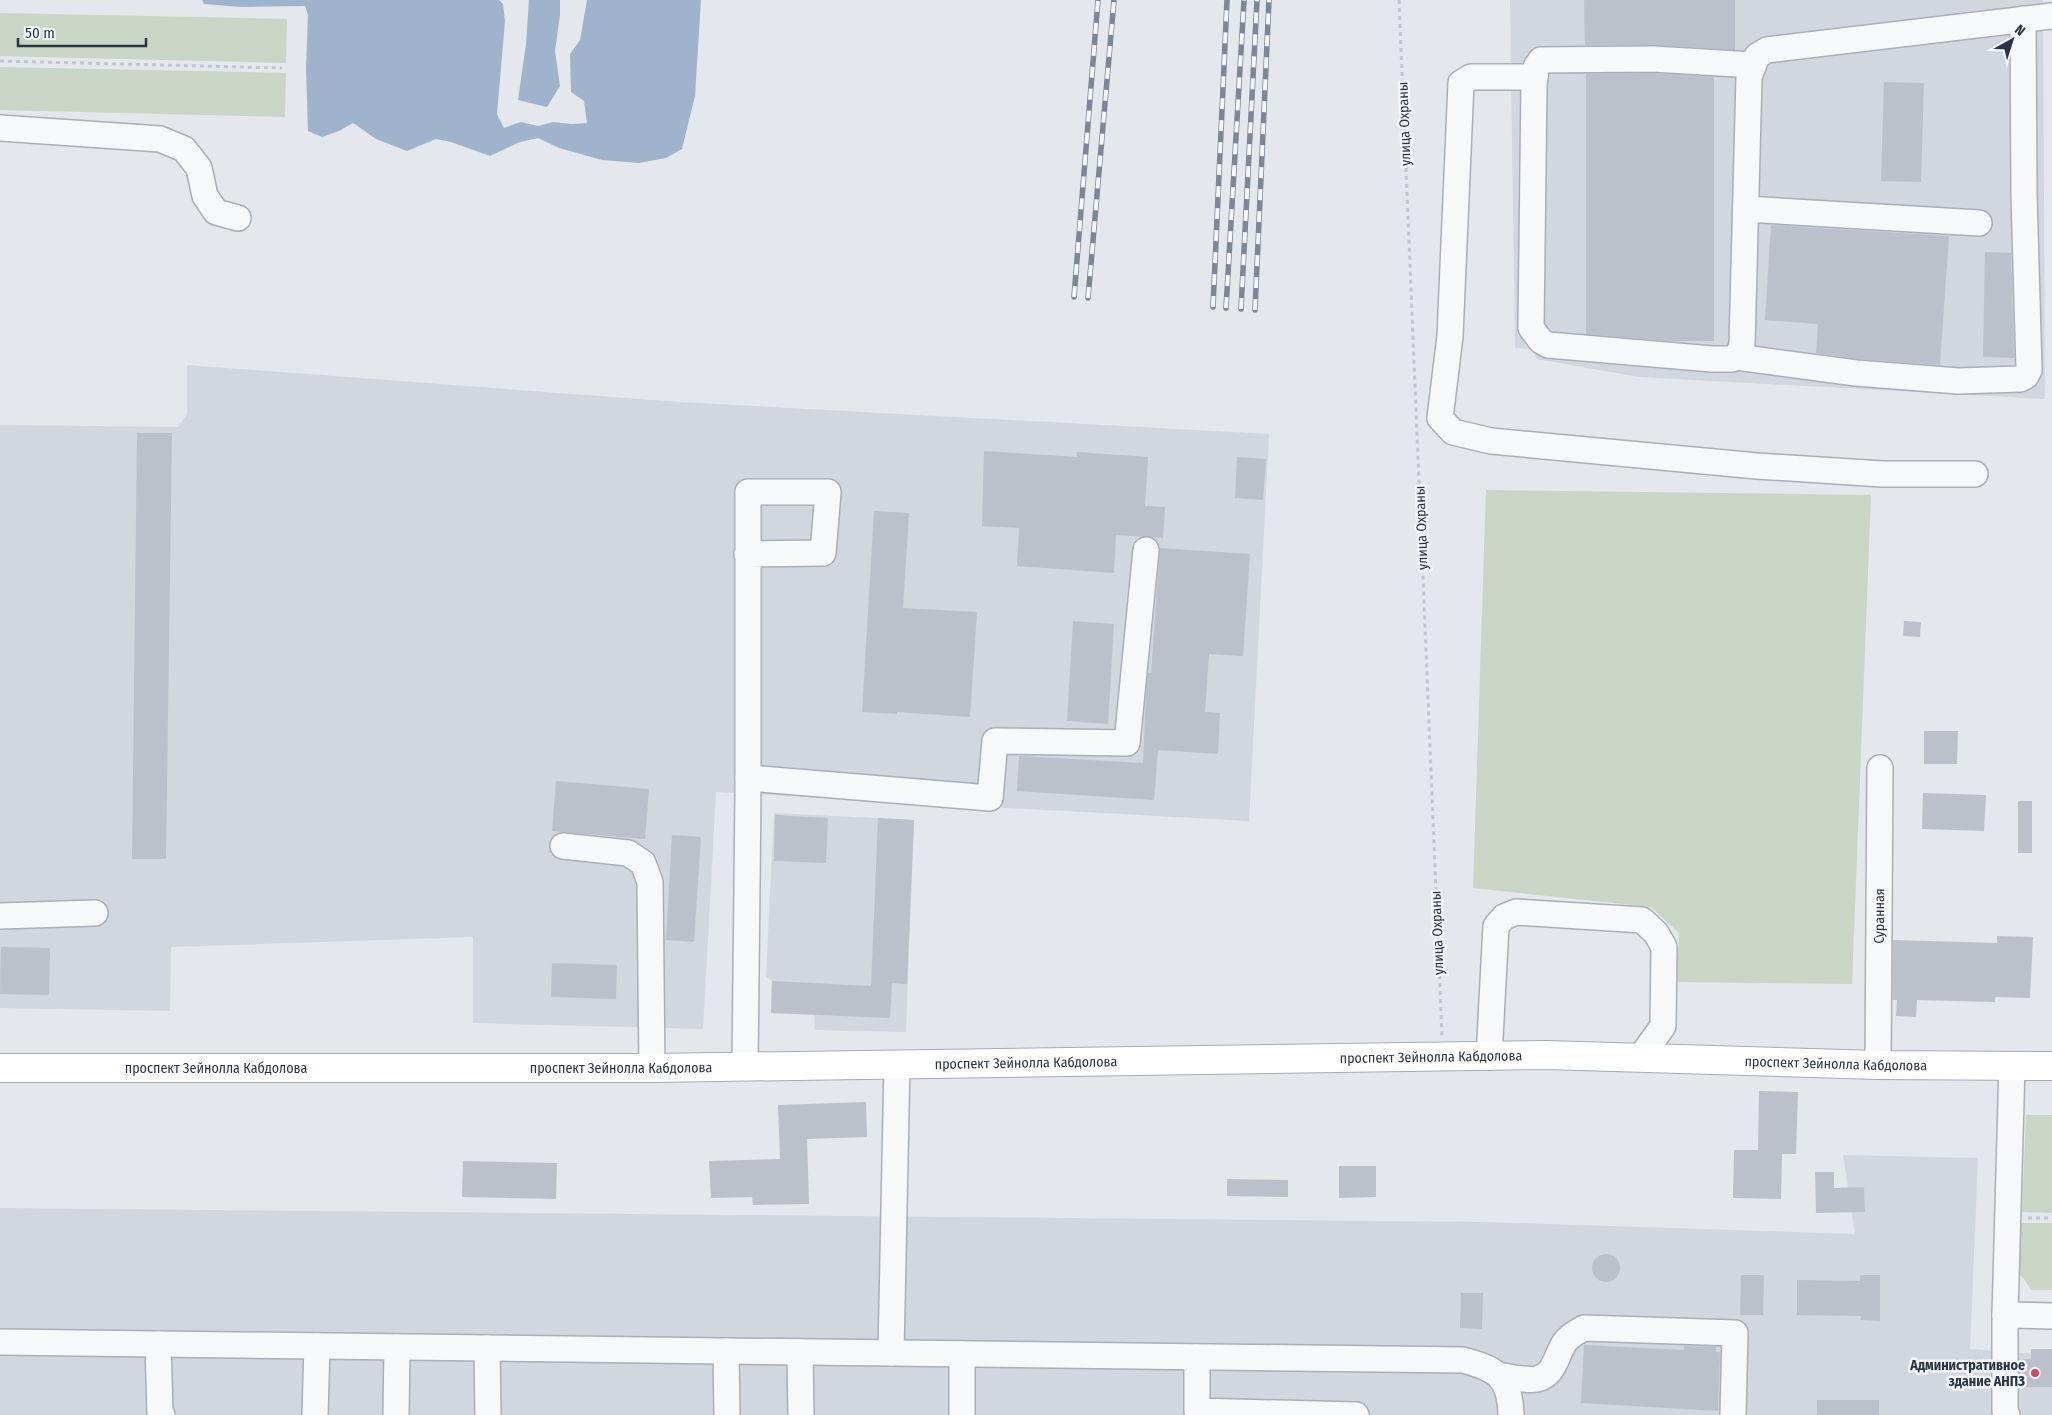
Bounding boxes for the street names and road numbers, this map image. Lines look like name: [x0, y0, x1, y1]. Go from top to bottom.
street label: улица Охраны: [1395, 82, 1414, 166]
street label: улица Охраны: [1412, 486, 1431, 570]
street label: Суранная: [1871, 888, 1888, 944]
street label: улица Охраны: [1428, 891, 1447, 975]
street label: проспект Зейнолла Кабдолова: [1340, 1047, 1522, 1067]
street label: проспект Зейнолла Кабдолова: [935, 1053, 1117, 1073]
street label: проспект Зейнолла Кабдолова: [1744, 1053, 1927, 1074]
street label: проспект Зейнолла Кабдолова: [530, 1059, 713, 1077]
street label: проспект Зейнолла Кабдолова: [125, 1060, 307, 1077]

